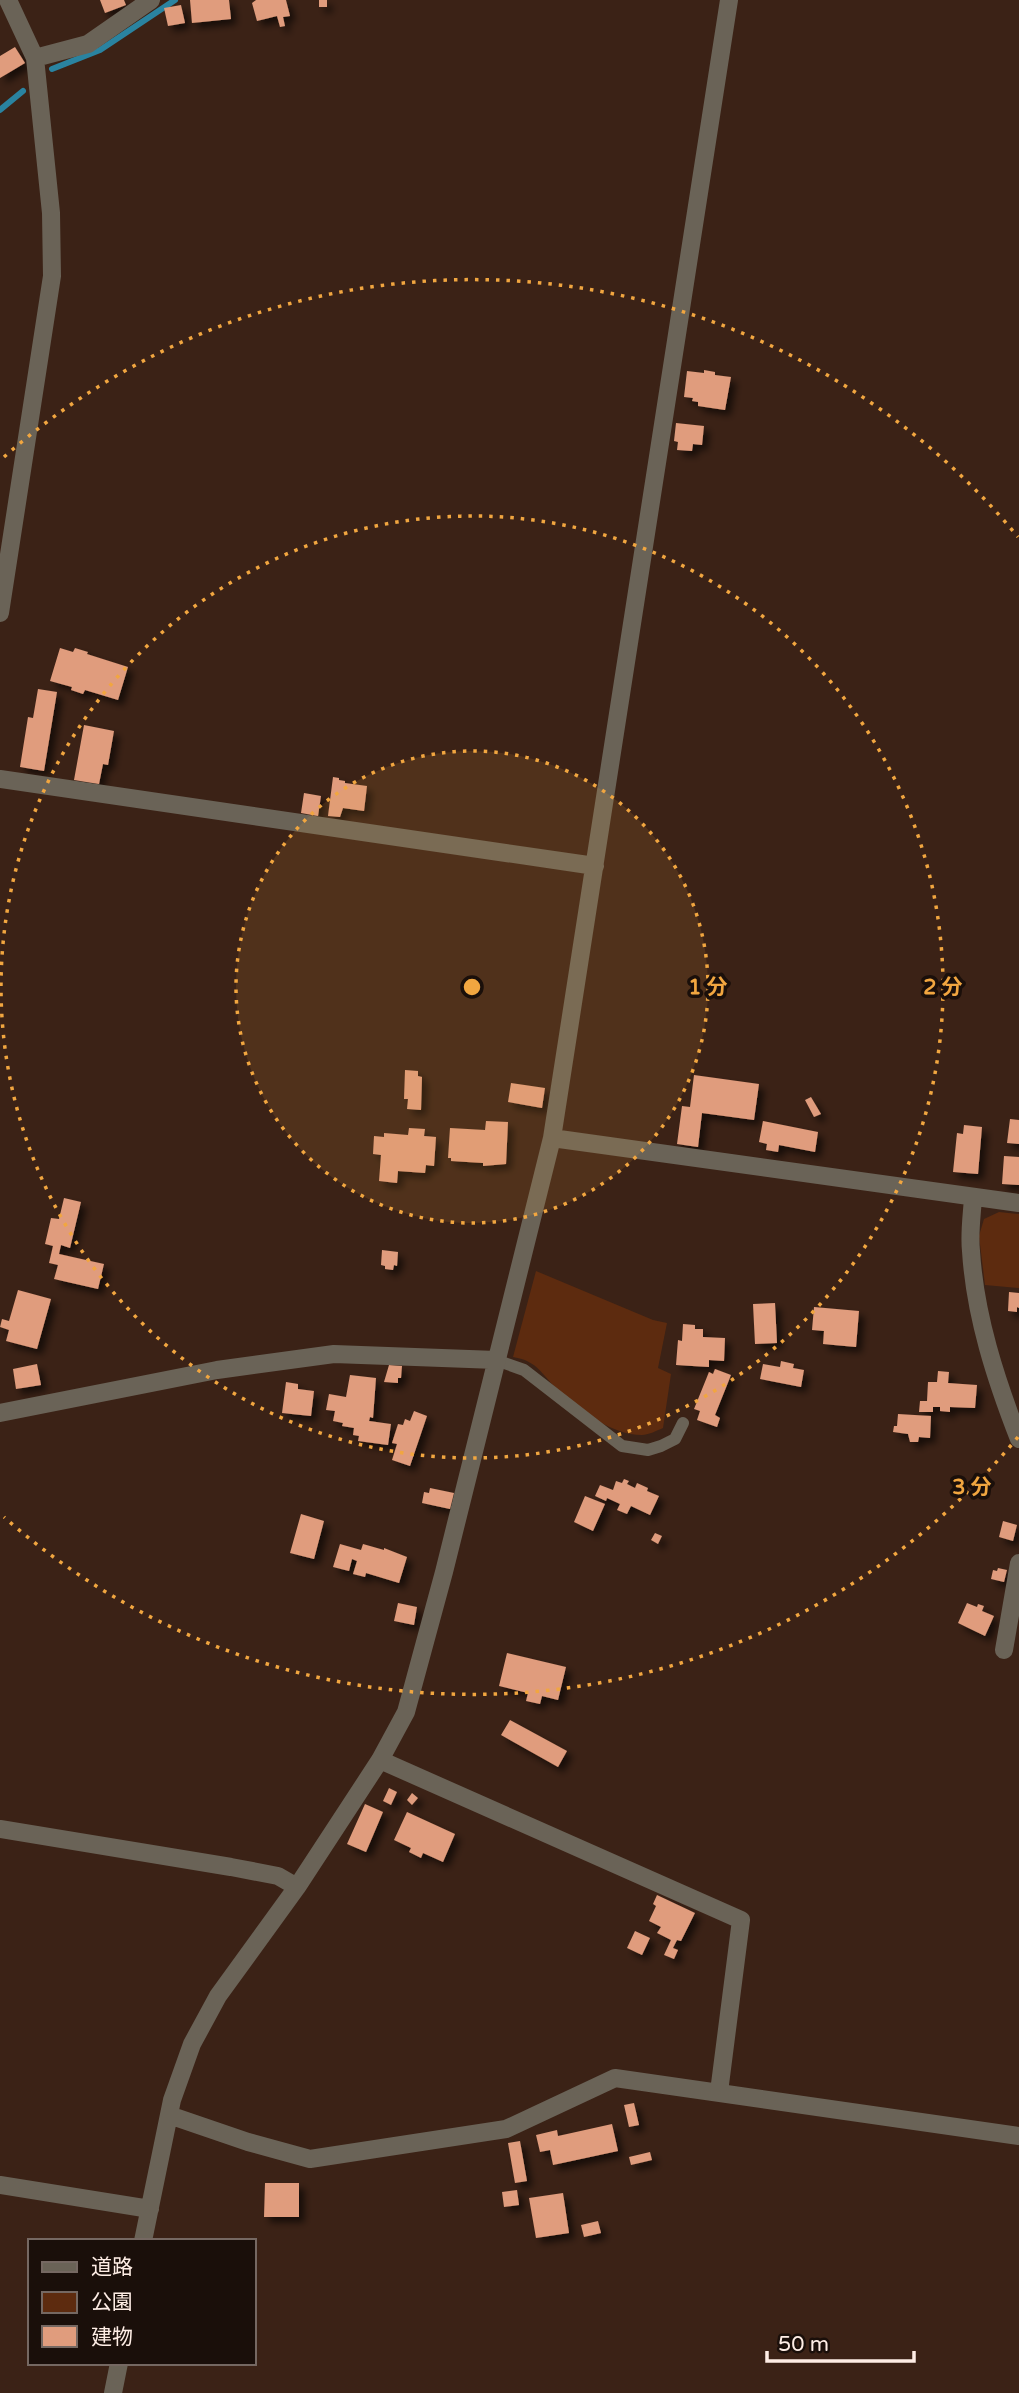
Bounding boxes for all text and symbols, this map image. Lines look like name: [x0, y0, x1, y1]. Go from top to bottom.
centre of rings: [460, 975, 484, 999]
text: 1 分: [688, 975, 728, 1000]
text: 2 分: [923, 975, 963, 1000]
text: 3 分: [952, 1475, 992, 1500]
legend: [28, 2239, 256, 2365]
text: 道路: [91, 2255, 133, 2280]
text: 公園: [91, 2290, 133, 2315]
scale bar: [767, 2320, 914, 2364]
text: 建物: [91, 2325, 133, 2350]
text: 50 m: [778, 2332, 829, 2357]

